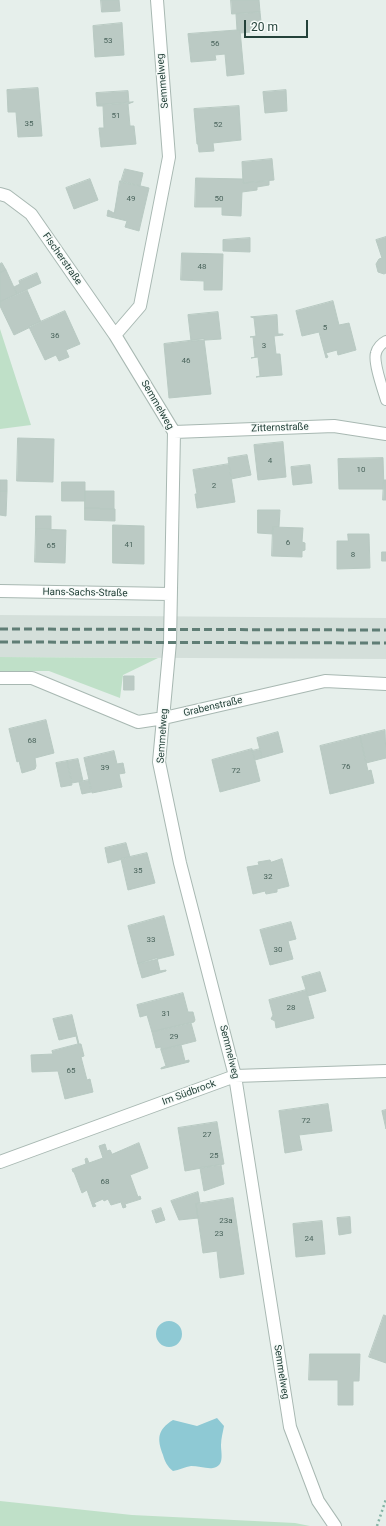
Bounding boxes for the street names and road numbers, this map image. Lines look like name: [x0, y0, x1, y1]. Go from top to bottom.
street label: Semmelweg: [155, 53, 171, 109]
street label: Fischerstraße: [40, 231, 84, 287]
street label: Semmelweg: [138, 378, 176, 432]
street label: Zitternstraße: [251, 421, 309, 435]
street label: Hans-Sachs-Straße: [42, 586, 128, 600]
street label: Grabenstraße: [182, 694, 244, 720]
street label: Semmelweg: [155, 708, 171, 764]
street label: Semmelweg: [217, 1024, 241, 1080]
street label: Im Südbrock: [161, 1078, 217, 1108]
street label: Semmelweg: [271, 1344, 291, 1400]

